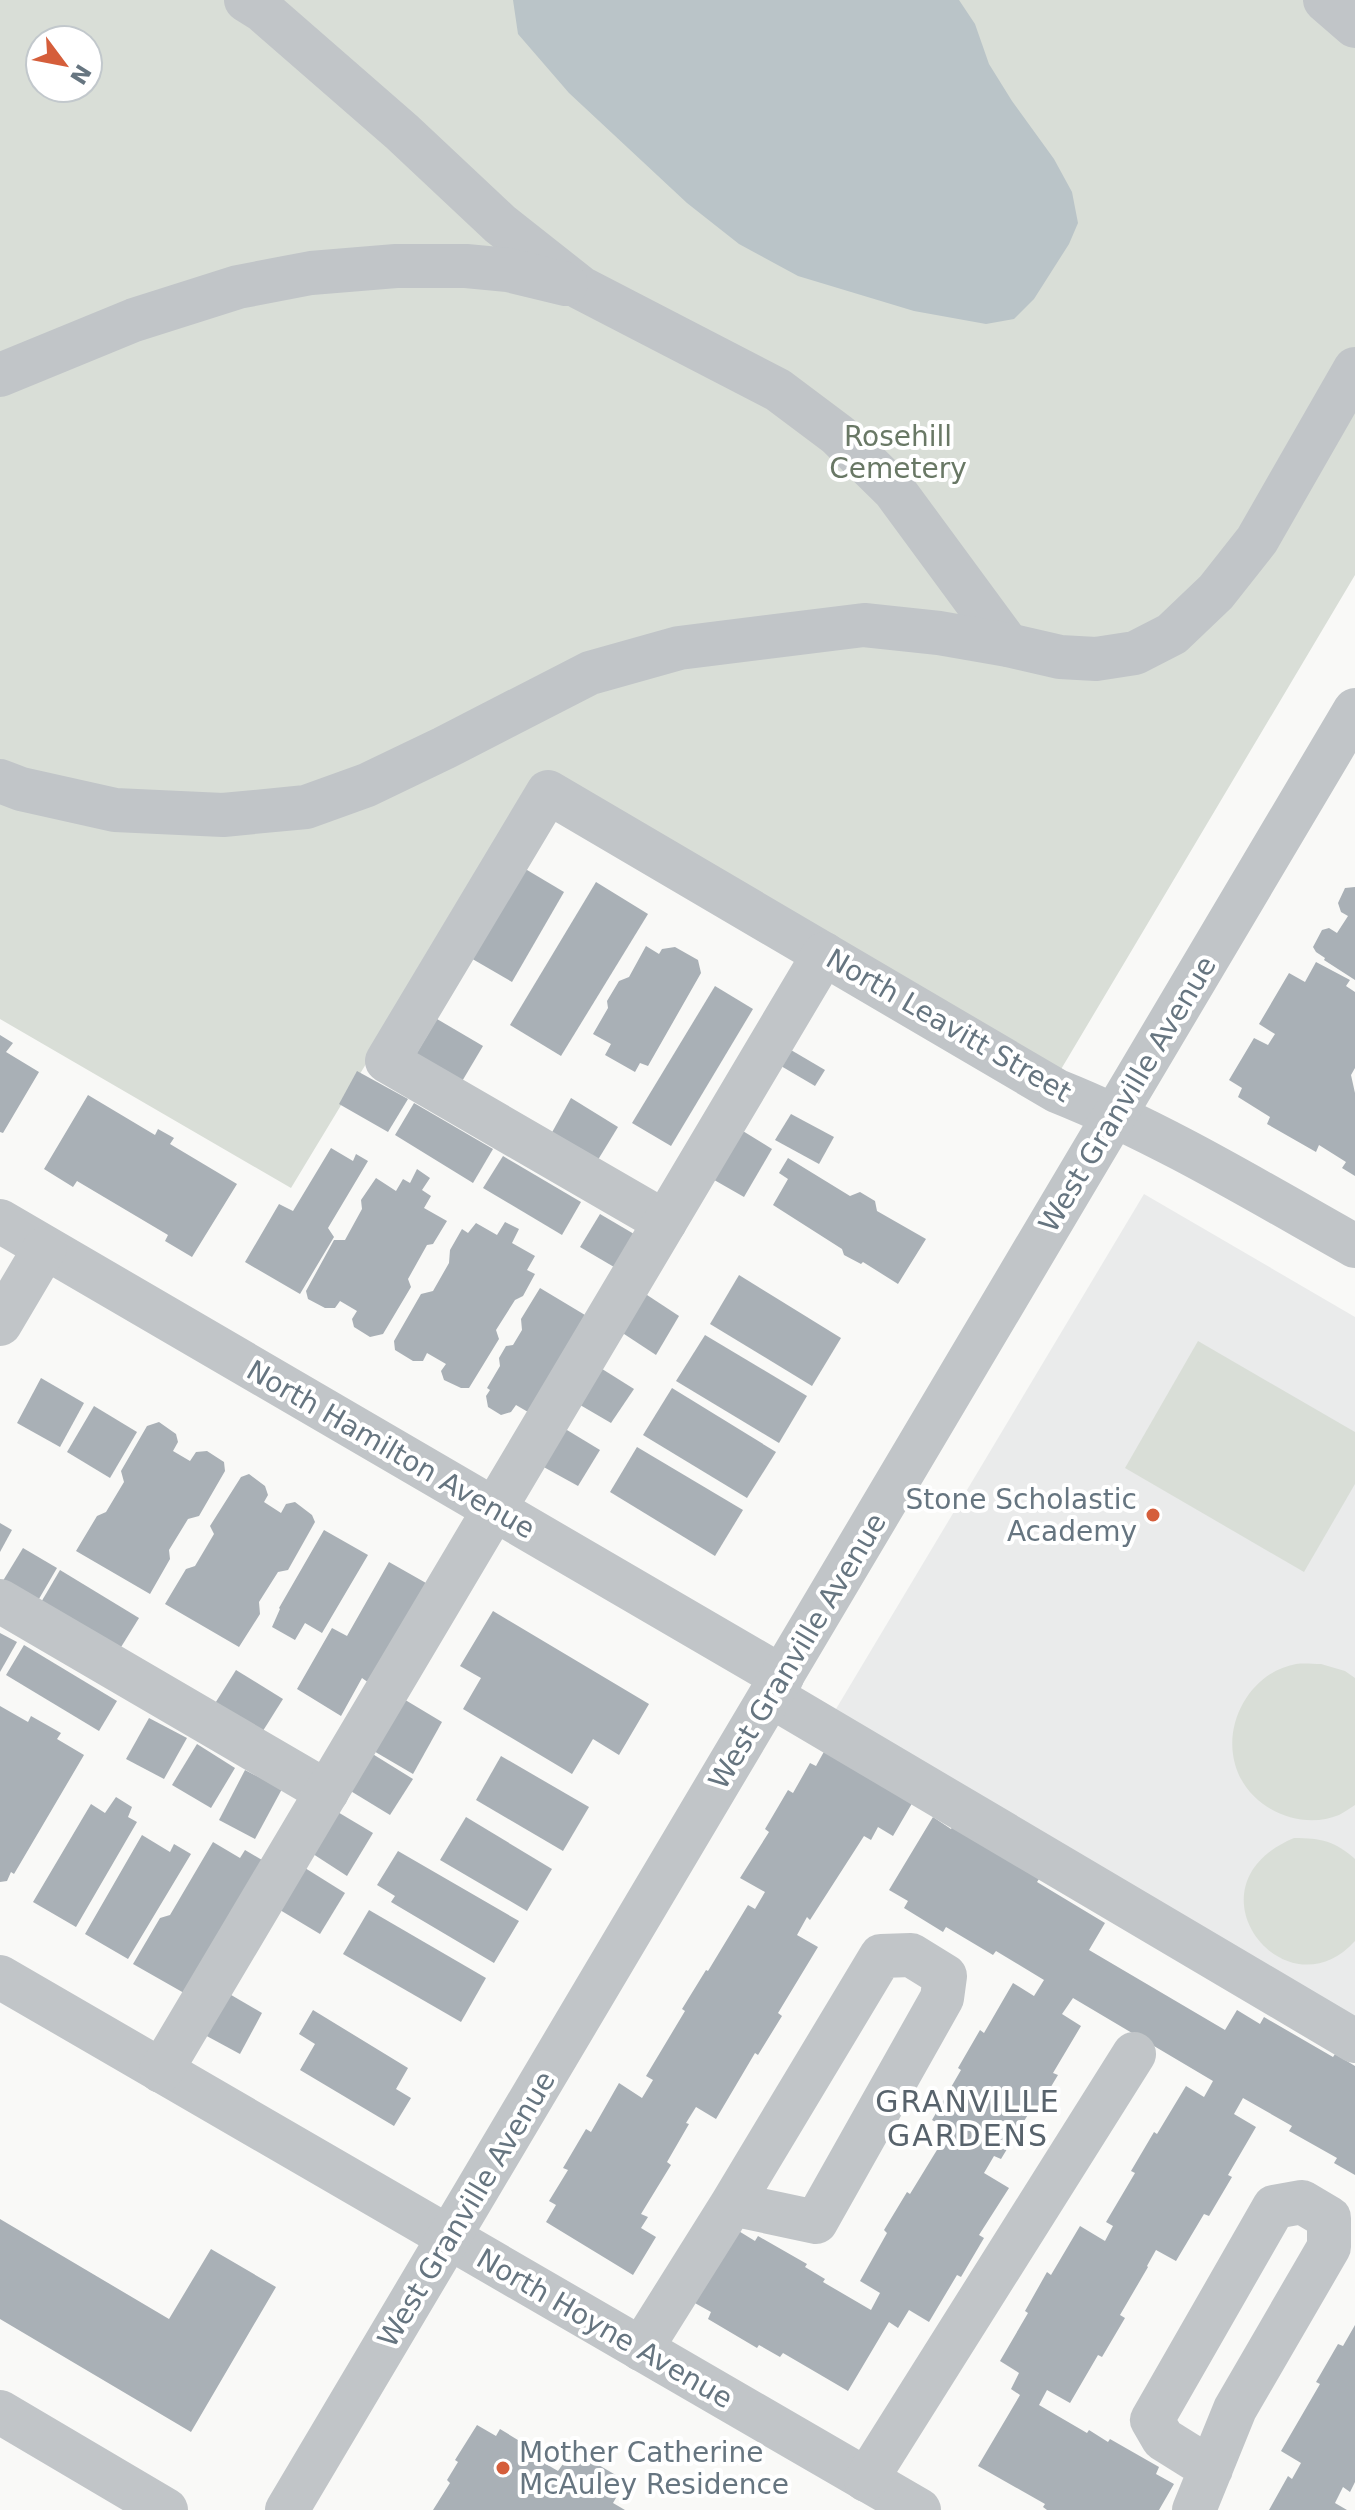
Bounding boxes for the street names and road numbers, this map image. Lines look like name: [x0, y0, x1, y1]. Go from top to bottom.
street label: North Leavitt Street: [821, 942, 1077, 1109]
street label: West Granville Avenue: [1032, 950, 1223, 1238]
street label: North Hamilton Avenue: [241, 1353, 541, 1545]
street label: West Granville Avenue: [702, 1507, 893, 1795]
street label: West Granville Avenue: [371, 2065, 562, 2353]
street label: North Hoyne Avenue: [471, 2242, 739, 2415]

